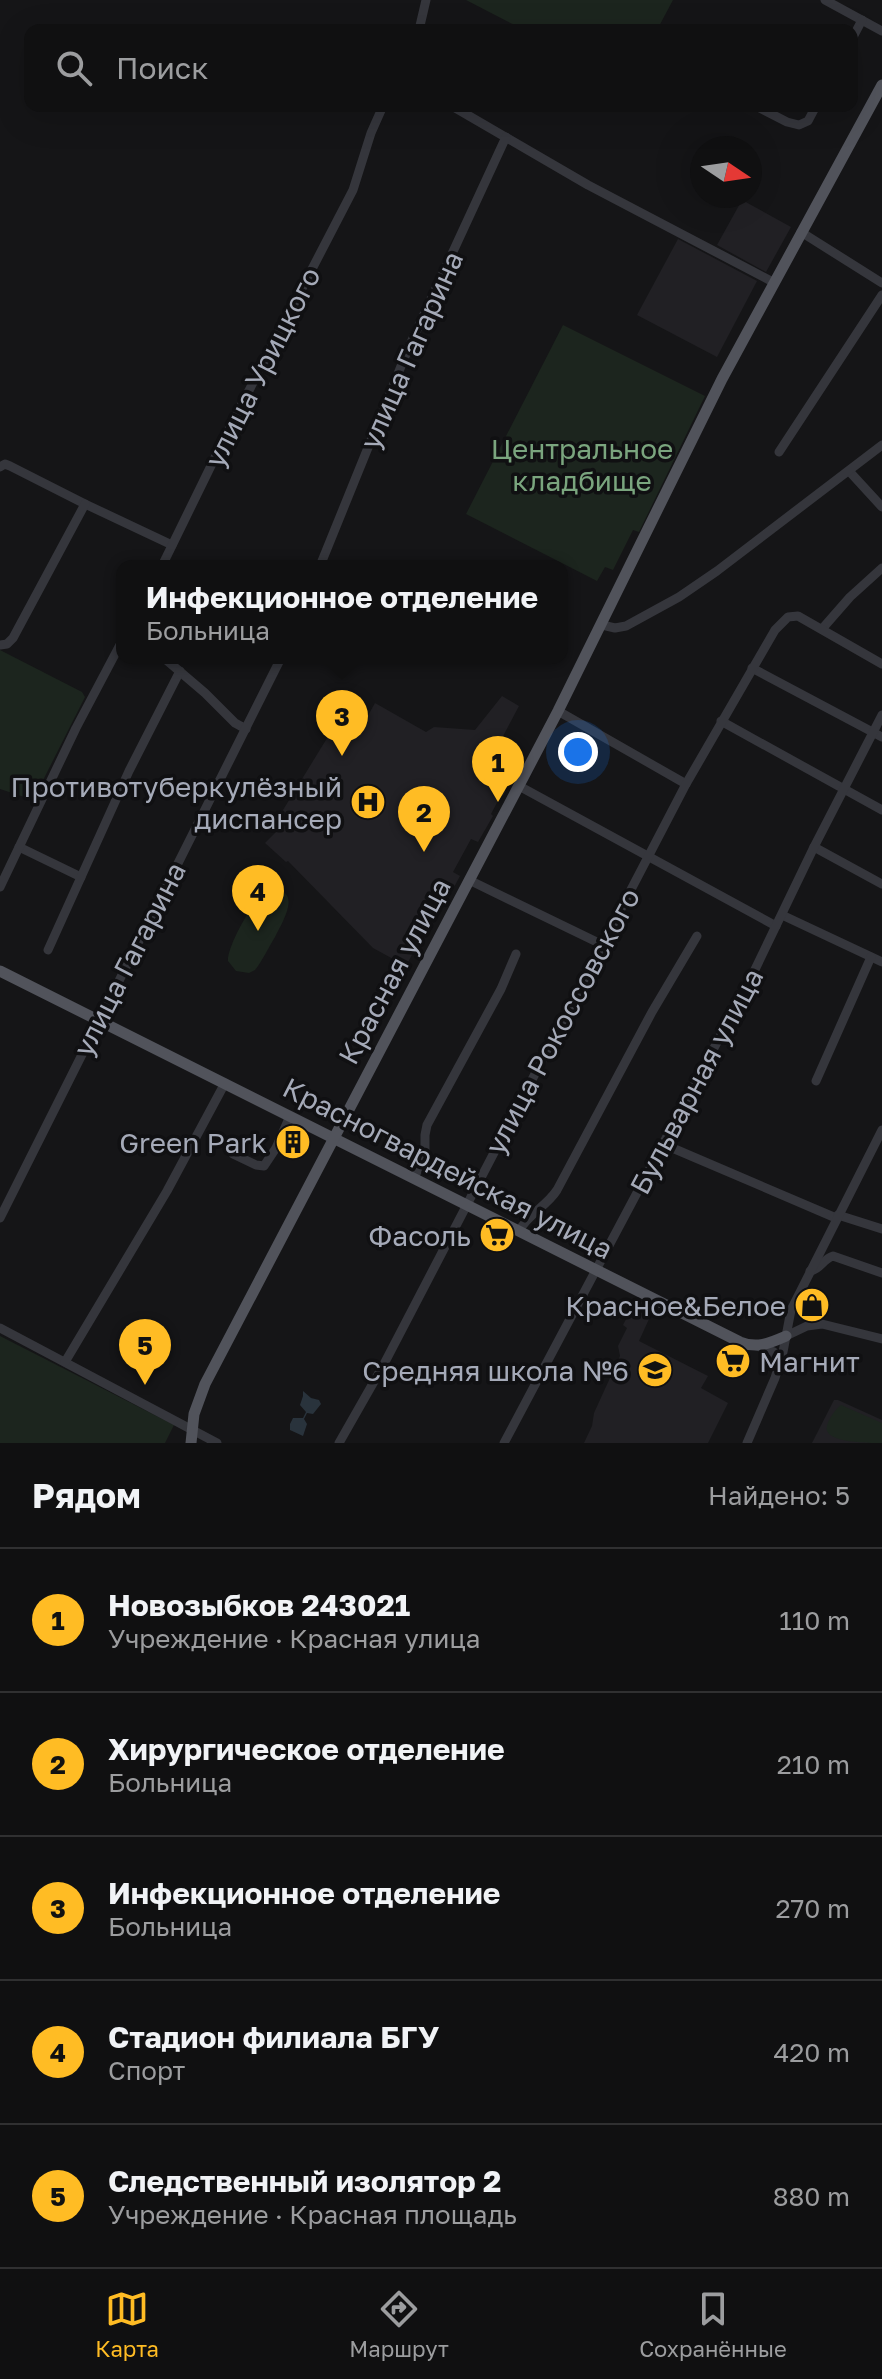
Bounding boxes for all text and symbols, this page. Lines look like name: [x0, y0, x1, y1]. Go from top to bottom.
search box: [24, 24, 858, 112]
icon: search: [52, 46, 96, 90]
text: Поиск: [116, 50, 208, 86]
north arrow: [690, 136, 762, 208]
street label: улица Гагарина: [353, 246, 469, 454]
street label: улица Урицкого: [197, 261, 327, 473]
park label: Центральное кладбище: [491, 432, 673, 497]
popup: [116, 560, 568, 664]
text: Инфекционное отделение: [146, 579, 538, 615]
text: Больница: [146, 615, 270, 646]
pin: 3: [316, 690, 368, 756]
your location: [558, 732, 598, 772]
pin: 1: [472, 736, 524, 802]
place label: Противотуберкулёзный диспансер: [11, 770, 342, 835]
hospital icon: Противотуберкулёзный диспансер: [349, 783, 387, 821]
pin: 2: [398, 786, 450, 852]
street label: улица Гагарина: [66, 857, 192, 1061]
pin: 4: [232, 865, 284, 931]
street label: Красная улица: [331, 872, 457, 1070]
street label: улица Рокоссовского: [478, 882, 646, 1160]
street label: Бульварная улица: [623, 963, 769, 1199]
street label: Красногвардейская улица: [278, 1070, 618, 1266]
building icon: Green Park: [274, 1123, 312, 1161]
place label: Green Park: [119, 1126, 267, 1159]
supermarket icon: Фасоль: [478, 1216, 516, 1254]
place label: Фасоль: [368, 1219, 471, 1252]
shop icon: Красное&Белое: [793, 1286, 831, 1324]
place label: Красное&Белое: [565, 1289, 786, 1322]
pin: 5: [119, 1319, 171, 1385]
supermarket icon: Магнит: [714, 1342, 752, 1380]
place label: Магнит: [759, 1345, 860, 1378]
school or university icon: Средняя школа №6: [636, 1351, 674, 1389]
place label: Средняя школа №6: [362, 1354, 629, 1387]
text: Рядом: [32, 1475, 141, 1515]
text: Найдено: 5: [708, 1480, 850, 1511]
text: Новозыбков 243021: [108, 1587, 410, 1623]
text: 1: [51, 1605, 65, 1636]
text: 110 m: [779, 1605, 850, 1636]
text: Учреждение · Красная улица: [108, 1623, 480, 1654]
text: Хирургическое отделение: [108, 1731, 505, 1767]
text: 2: [50, 1749, 66, 1780]
text: 210 m: [777, 1749, 850, 1780]
text: Больница: [108, 1767, 232, 1798]
text: Инфекционное отделение: [108, 1875, 500, 1911]
text: 3: [50, 1893, 66, 1924]
text: 270 m: [776, 1893, 850, 1924]
text: Больница: [108, 1911, 232, 1942]
text: Стадион филиала БГУ: [108, 2019, 439, 2055]
text: 4: [50, 2037, 66, 2068]
text: 420 m: [773, 2037, 850, 2068]
text: Спорт: [108, 2055, 185, 2086]
text: Следственный изолятор 2: [108, 2163, 501, 2199]
text: 5: [50, 2181, 66, 2212]
text: 880 m: [773, 2181, 850, 2212]
text: Учреждение · Красная площадь: [108, 2199, 517, 2230]
tab: Карта: [95, 2287, 159, 2362]
tab: Маршрут: [349, 2287, 449, 2362]
tab: Сохранённые: [639, 2287, 787, 2362]

